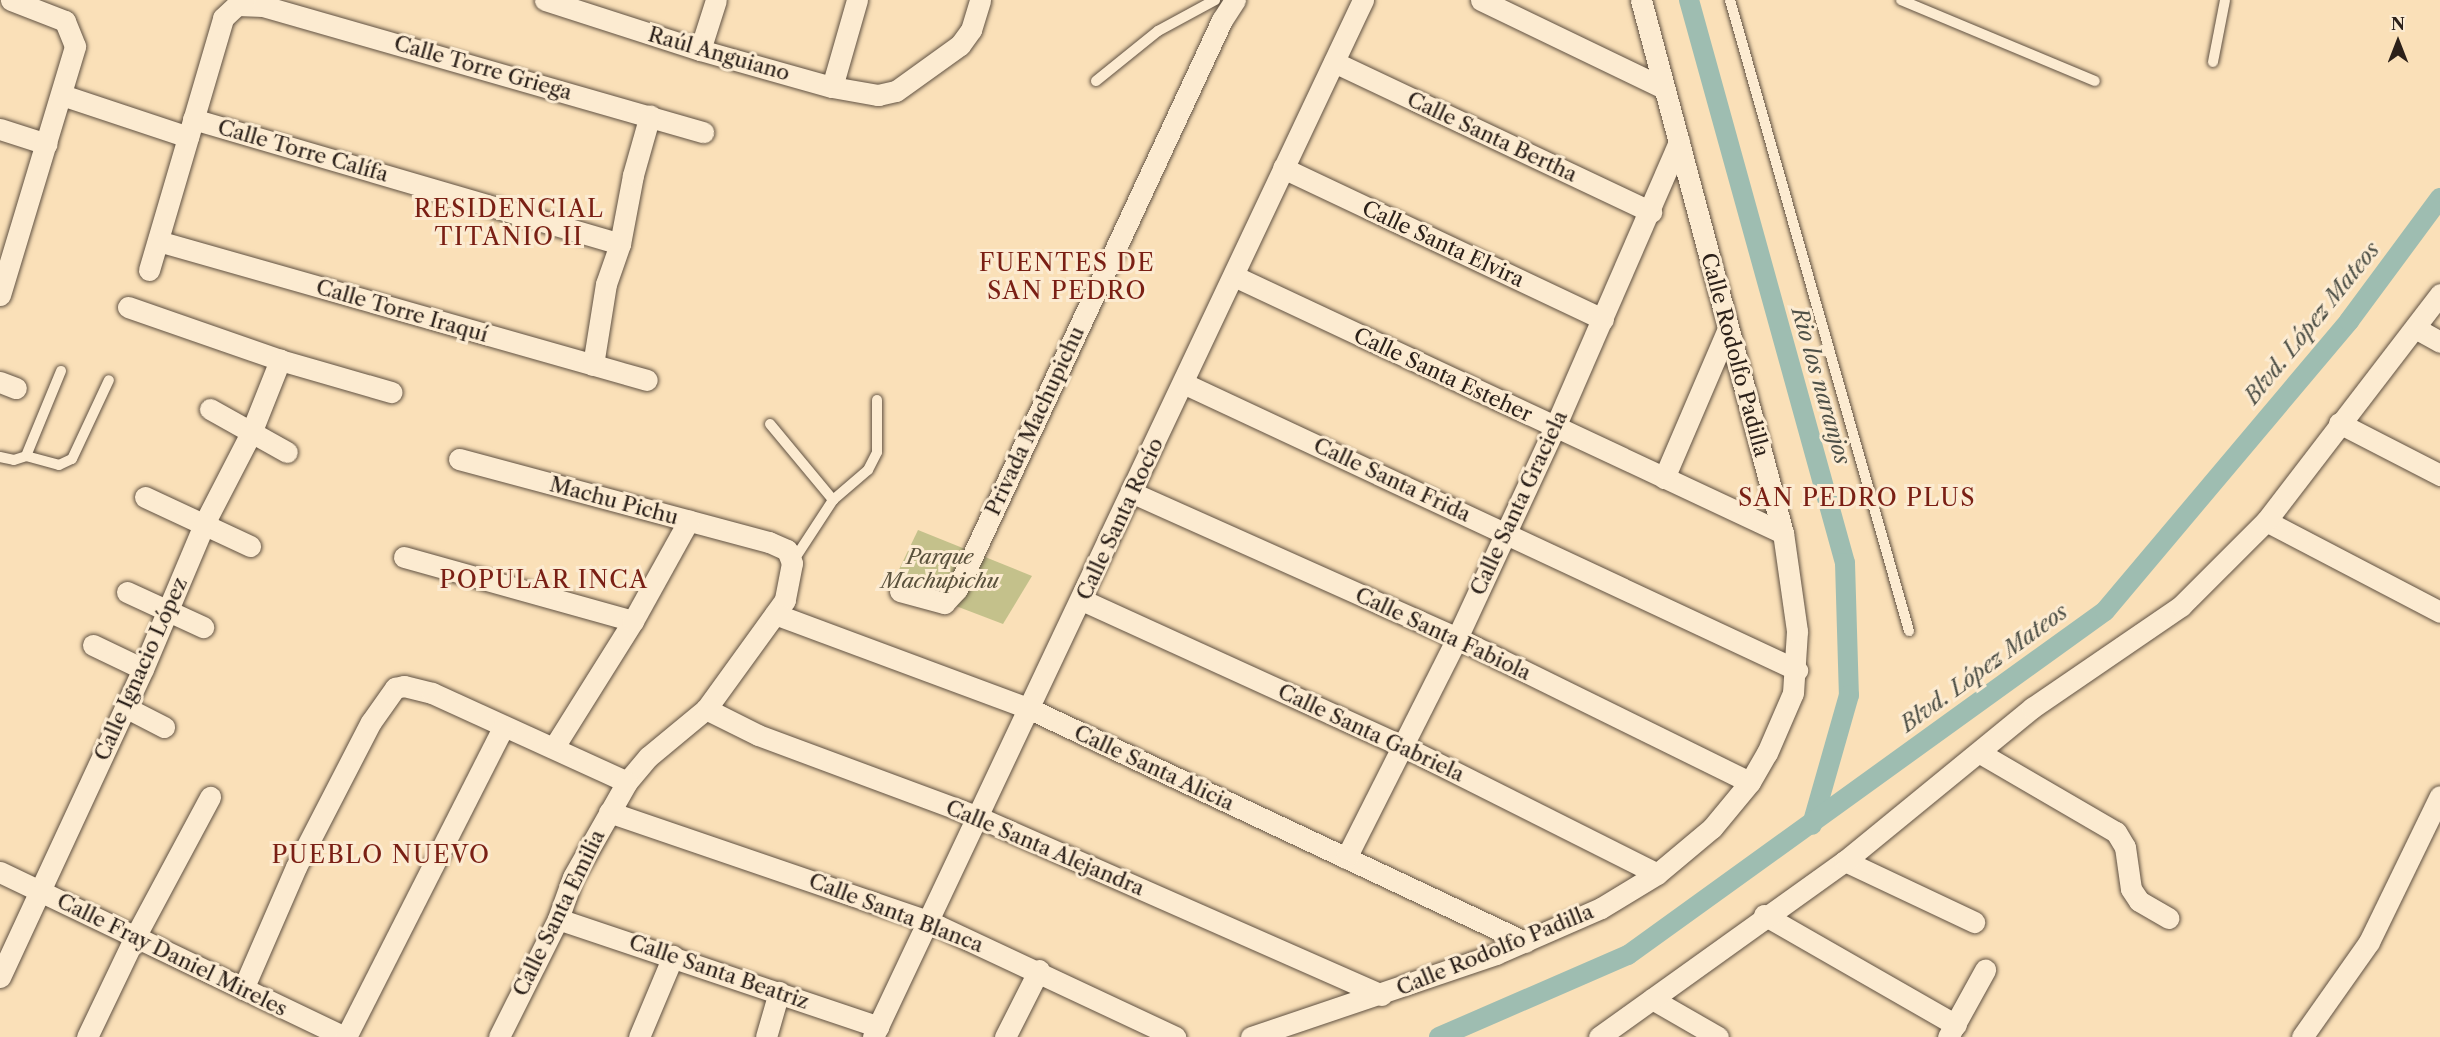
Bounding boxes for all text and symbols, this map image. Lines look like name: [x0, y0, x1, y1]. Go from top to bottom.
north arrow: [2368, 12, 2428, 72]
text: N: [2391, 14, 2405, 34]
street label: Raúl Anguiano: [645, 22, 793, 86]
street label: Calle Torre Griega: [391, 30, 575, 106]
street label: Calle Santa Bertha: [1403, 87, 1581, 187]
street label: Calle Torre Calífa: [214, 115, 392, 187]
district label: RESIDENCIAL TITANIO II: [414, 195, 604, 251]
street label: Calle Santa Elvira: [1358, 195, 1528, 293]
water label: Blvd. López Mateos: [2239, 237, 2385, 409]
district label: FUENTES DE SAN PEDRO: [979, 249, 1155, 305]
street label: Calle Rodolfo Padilla: [1696, 250, 1774, 460]
street label: Calle Torre Iraquí: [313, 274, 491, 348]
water label: Rio los naranjos: [1786, 304, 1856, 468]
street label: Privada Machupichu: [980, 322, 1090, 520]
street label: Calle Santa Esteher: [1350, 323, 1536, 427]
street label: Calle Santa Graciela: [1465, 407, 1573, 599]
street label: Calle Santa Frida: [1309, 433, 1475, 527]
street label: Calle Santa Rocío: [1071, 434, 1169, 604]
street label: Machu Pichu: [547, 472, 681, 530]
district label: SAN PEDRO PLUS: [1738, 484, 1976, 512]
park label: Parque Machupichu: [881, 544, 999, 594]
district label: POPULAR INCA: [439, 566, 649, 594]
street label: Calle Ignacio López: [89, 573, 193, 765]
street label: Calle Santa Fabiola: [1351, 582, 1535, 686]
water label: Blvd. López Mateos: [1895, 598, 2073, 738]
street label: Calle Santa Gabriela: [1274, 679, 1468, 787]
street label: Calle Santa Alicia: [1070, 720, 1238, 816]
street label: Calle Santa Alejandra: [941, 795, 1149, 901]
street label: Calle Santa Emilia: [508, 826, 610, 1000]
district label: PUEBLO NUEVO: [271, 841, 491, 869]
street label: Calle Santa Blanca: [805, 868, 987, 958]
street label: Calle Fray Daniel Mireles: [53, 888, 291, 1022]
street label: Calle Rodolfo Padilla: [1393, 899, 1597, 1001]
street label: Calle Santa Beatriz: [626, 929, 812, 1015]

